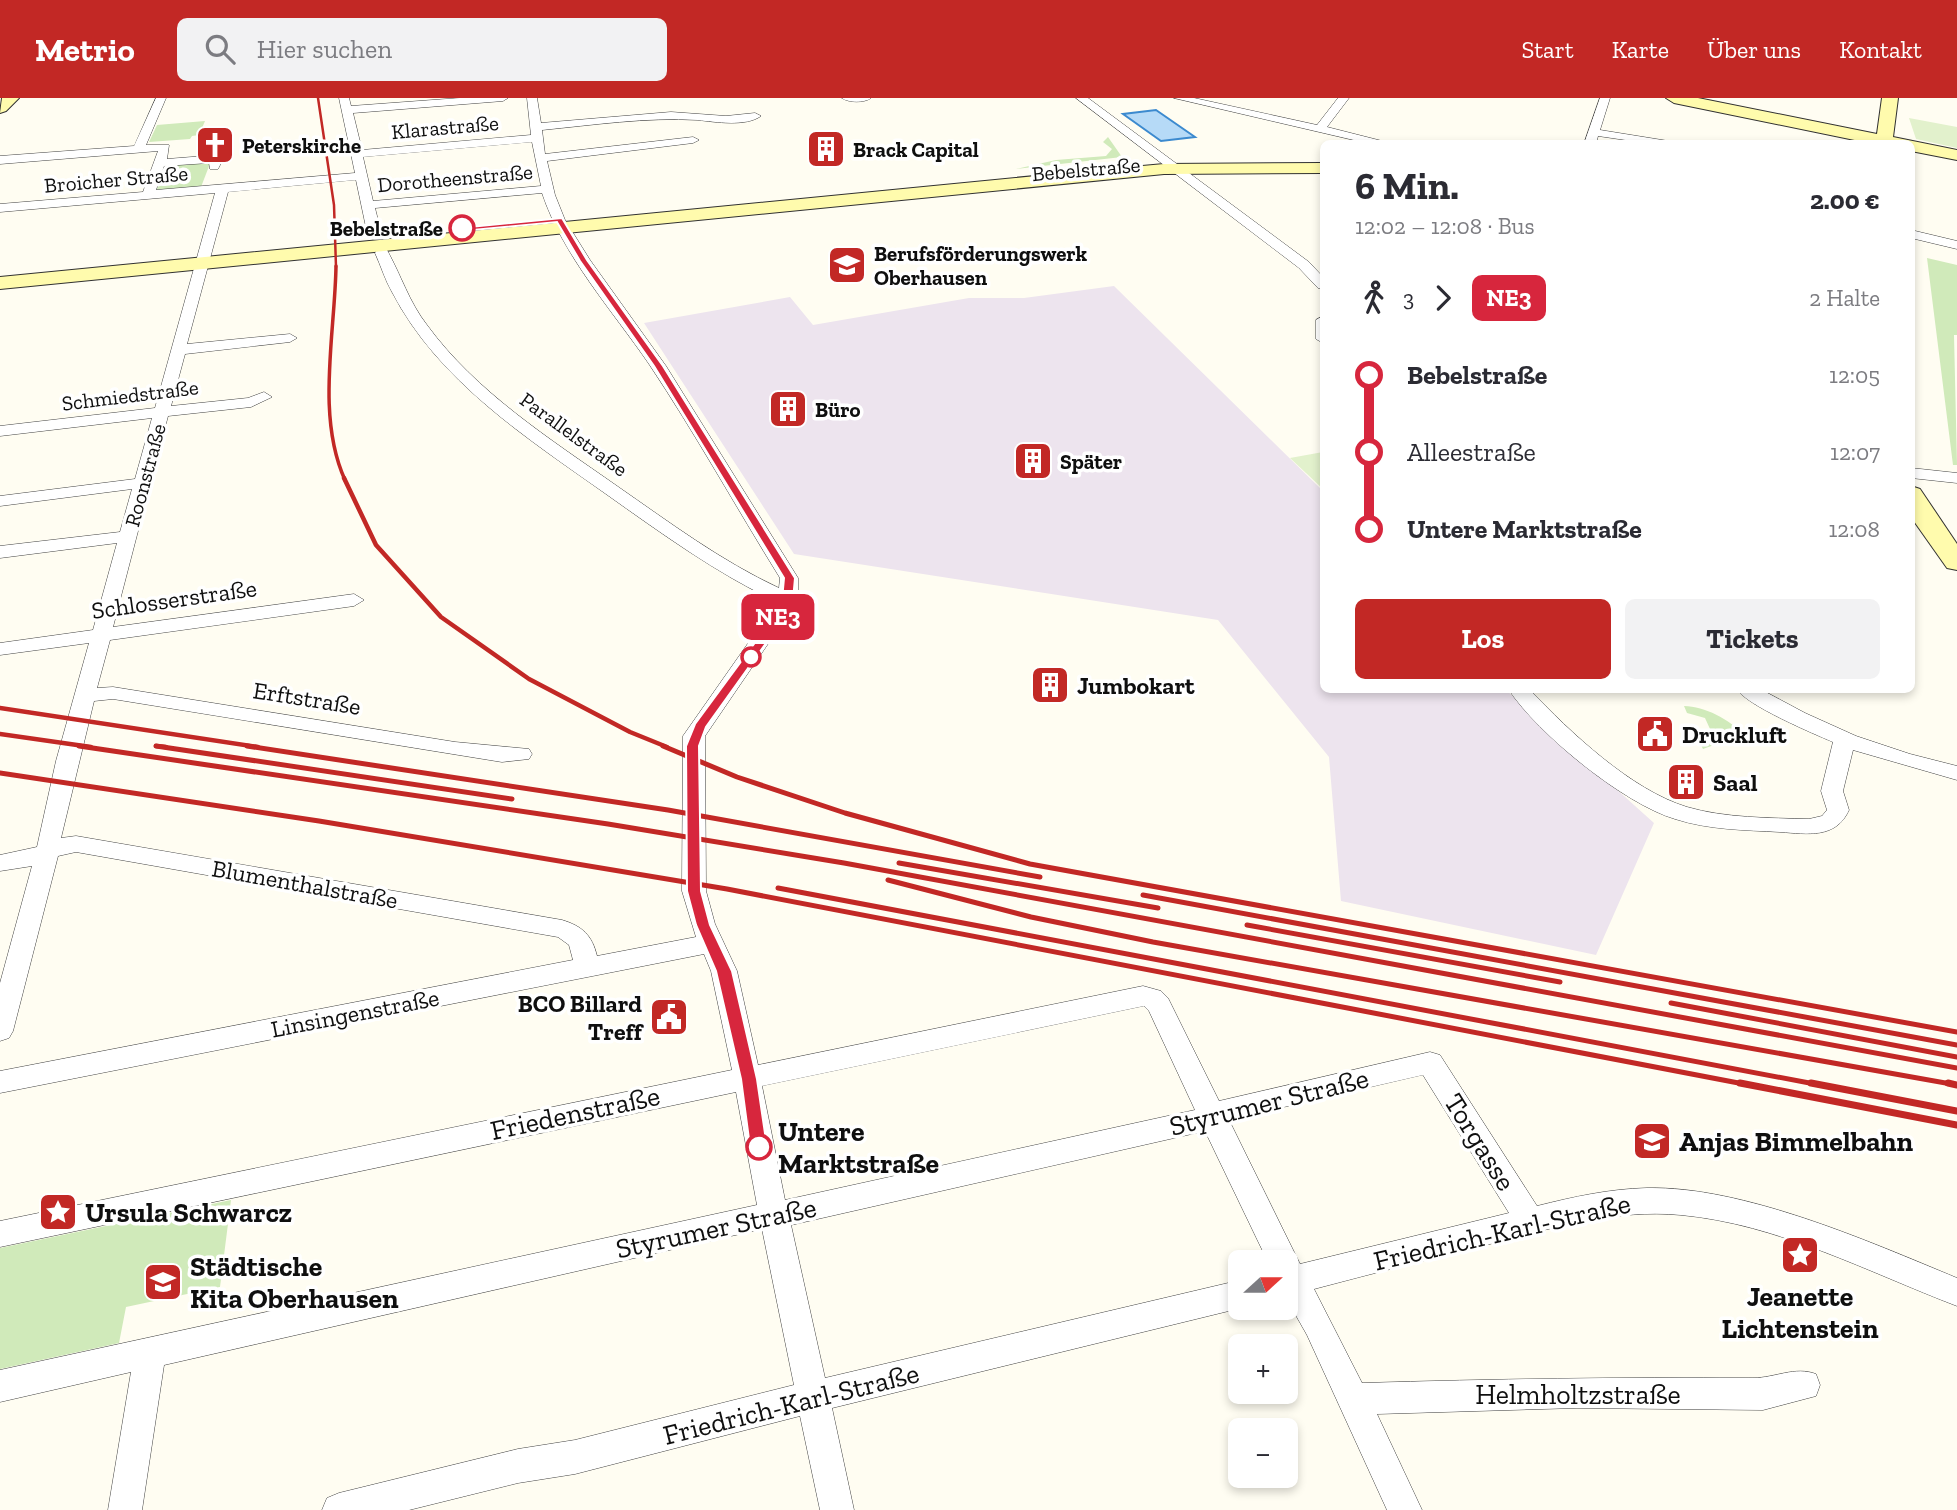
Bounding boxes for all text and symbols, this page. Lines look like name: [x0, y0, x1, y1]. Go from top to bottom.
search box: [177, 18, 667, 81]
text: Metrio: [35, 30, 135, 69]
icon: search: [201, 30, 239, 68]
text: Hier suchen: [257, 33, 392, 65]
text: Start: [1521, 35, 1574, 64]
text: Karte: [1612, 35, 1669, 64]
text: Über uns: [1707, 35, 1801, 64]
text: Kontakt: [1839, 35, 1922, 64]
street label: Klarastraße: [390, 110, 500, 144]
church icon: Peterskirche: [194, 124, 236, 166]
building icon: Brack Capital: [805, 128, 847, 170]
place label: Peterskirche: [242, 133, 361, 158]
place label: Brack Capital: [853, 137, 979, 162]
street label: Bebelstraße: [1031, 152, 1141, 186]
street label: Dorotheenstraße: [376, 159, 534, 197]
street label: Broicher Straße: [43, 160, 189, 198]
text: 6 Min.: [1355, 163, 1459, 209]
text: 2.00 €: [1810, 184, 1880, 216]
text: 12:02 – 12:08 · Bus: [1355, 212, 1535, 240]
marker: Bebelstraße: [449, 215, 475, 241]
place label: Bebelstraße: [330, 216, 443, 241]
place label: Berufsförderungswerk Oberhausen: [874, 241, 1087, 290]
school or university icon: Berufsförderungswerk Oberhausen: [826, 244, 868, 286]
icon: walk: [1355, 279, 1393, 317]
icon: forward: [1424, 279, 1462, 317]
text: NE3: [1486, 283, 1532, 312]
text: 3: [1403, 284, 1414, 312]
text: 2 Halte: [1809, 284, 1880, 312]
text: Bebelstraße: [1407, 359, 1547, 391]
text: 12:05: [1829, 361, 1880, 389]
street label: Schmiedstraße: [60, 374, 200, 416]
street label: Parallelstraße: [515, 387, 633, 482]
building icon: Büro: [767, 388, 809, 430]
place label: Büro: [815, 397, 861, 422]
street label: Roonstraße: [119, 421, 171, 529]
text: Alleestraße: [1407, 436, 1536, 468]
text: 12:07: [1830, 438, 1880, 466]
building icon: Später: [1012, 440, 1054, 482]
place label: Später: [1060, 449, 1122, 474]
text: Untere Marktstraße: [1407, 513, 1642, 545]
text: 12:08: [1829, 515, 1880, 543]
street label: Schlosserstraße: [90, 573, 258, 625]
line badge: NE3: [738, 594, 818, 640]
button: Los: [1355, 599, 1611, 679]
button: Tickets: [1625, 599, 1880, 679]
text: NE3: [755, 602, 801, 631]
unlabelled marker: [741, 647, 761, 667]
building icon: Jumbokart: [1029, 664, 1071, 706]
place label: Jumbokart: [1077, 671, 1195, 700]
street label: Erftstraße: [251, 675, 363, 721]
public building icon: Druckluft: [1634, 713, 1676, 755]
place label: Druckluft: [1682, 720, 1787, 749]
building icon: Saal: [1665, 761, 1707, 803]
place label: Saal: [1713, 768, 1758, 797]
street label: Blumenthalstraße: [210, 853, 400, 915]
street label: Linsingenstraße: [268, 982, 442, 1044]
place label: BCO Billard Treff: [518, 989, 645, 1046]
public building icon: BCO Billard Treff: [648, 996, 690, 1038]
street label: Styrumer Straße: [1166, 1061, 1372, 1143]
street label: Friedenstraße: [487, 1079, 663, 1147]
street label: Torgasse: [1437, 1087, 1523, 1197]
place label: Untere Marktstraße: [778, 1115, 939, 1180]
school or university icon: Anjas Bimmelbahn: [1631, 1120, 1673, 1162]
place label: Anjas Bimmelbahn: [1679, 1125, 1914, 1158]
marker: Untere Marktstraße: [746, 1134, 772, 1160]
street label: Friedrich-Karl-Straße: [1370, 1186, 1634, 1278]
place icon: Ursula Schwarcz: [37, 1191, 79, 1233]
street label: Styrumer Straße: [613, 1191, 819, 1265]
place label: Ursula Schwarcz: [85, 1196, 292, 1229]
place icon: Jeanette Lichtenstein: [1779, 1234, 1821, 1276]
place label: Städtische Kita Oberhausen: [190, 1250, 399, 1315]
north arrow: [1228, 1250, 1298, 1320]
map controls: [1228, 1250, 1298, 1488]
school or university icon: Städtische Kita Oberhausen: [142, 1261, 184, 1303]
place label: Jeanette Lichtenstein: [1721, 1280, 1879, 1345]
button: +: [1228, 1334, 1298, 1404]
street label: Friedrich-Karl-Straße: [660, 1356, 922, 1452]
street label: Helmholtzstraße: [1475, 1378, 1681, 1411]
button: −: [1228, 1418, 1298, 1488]

